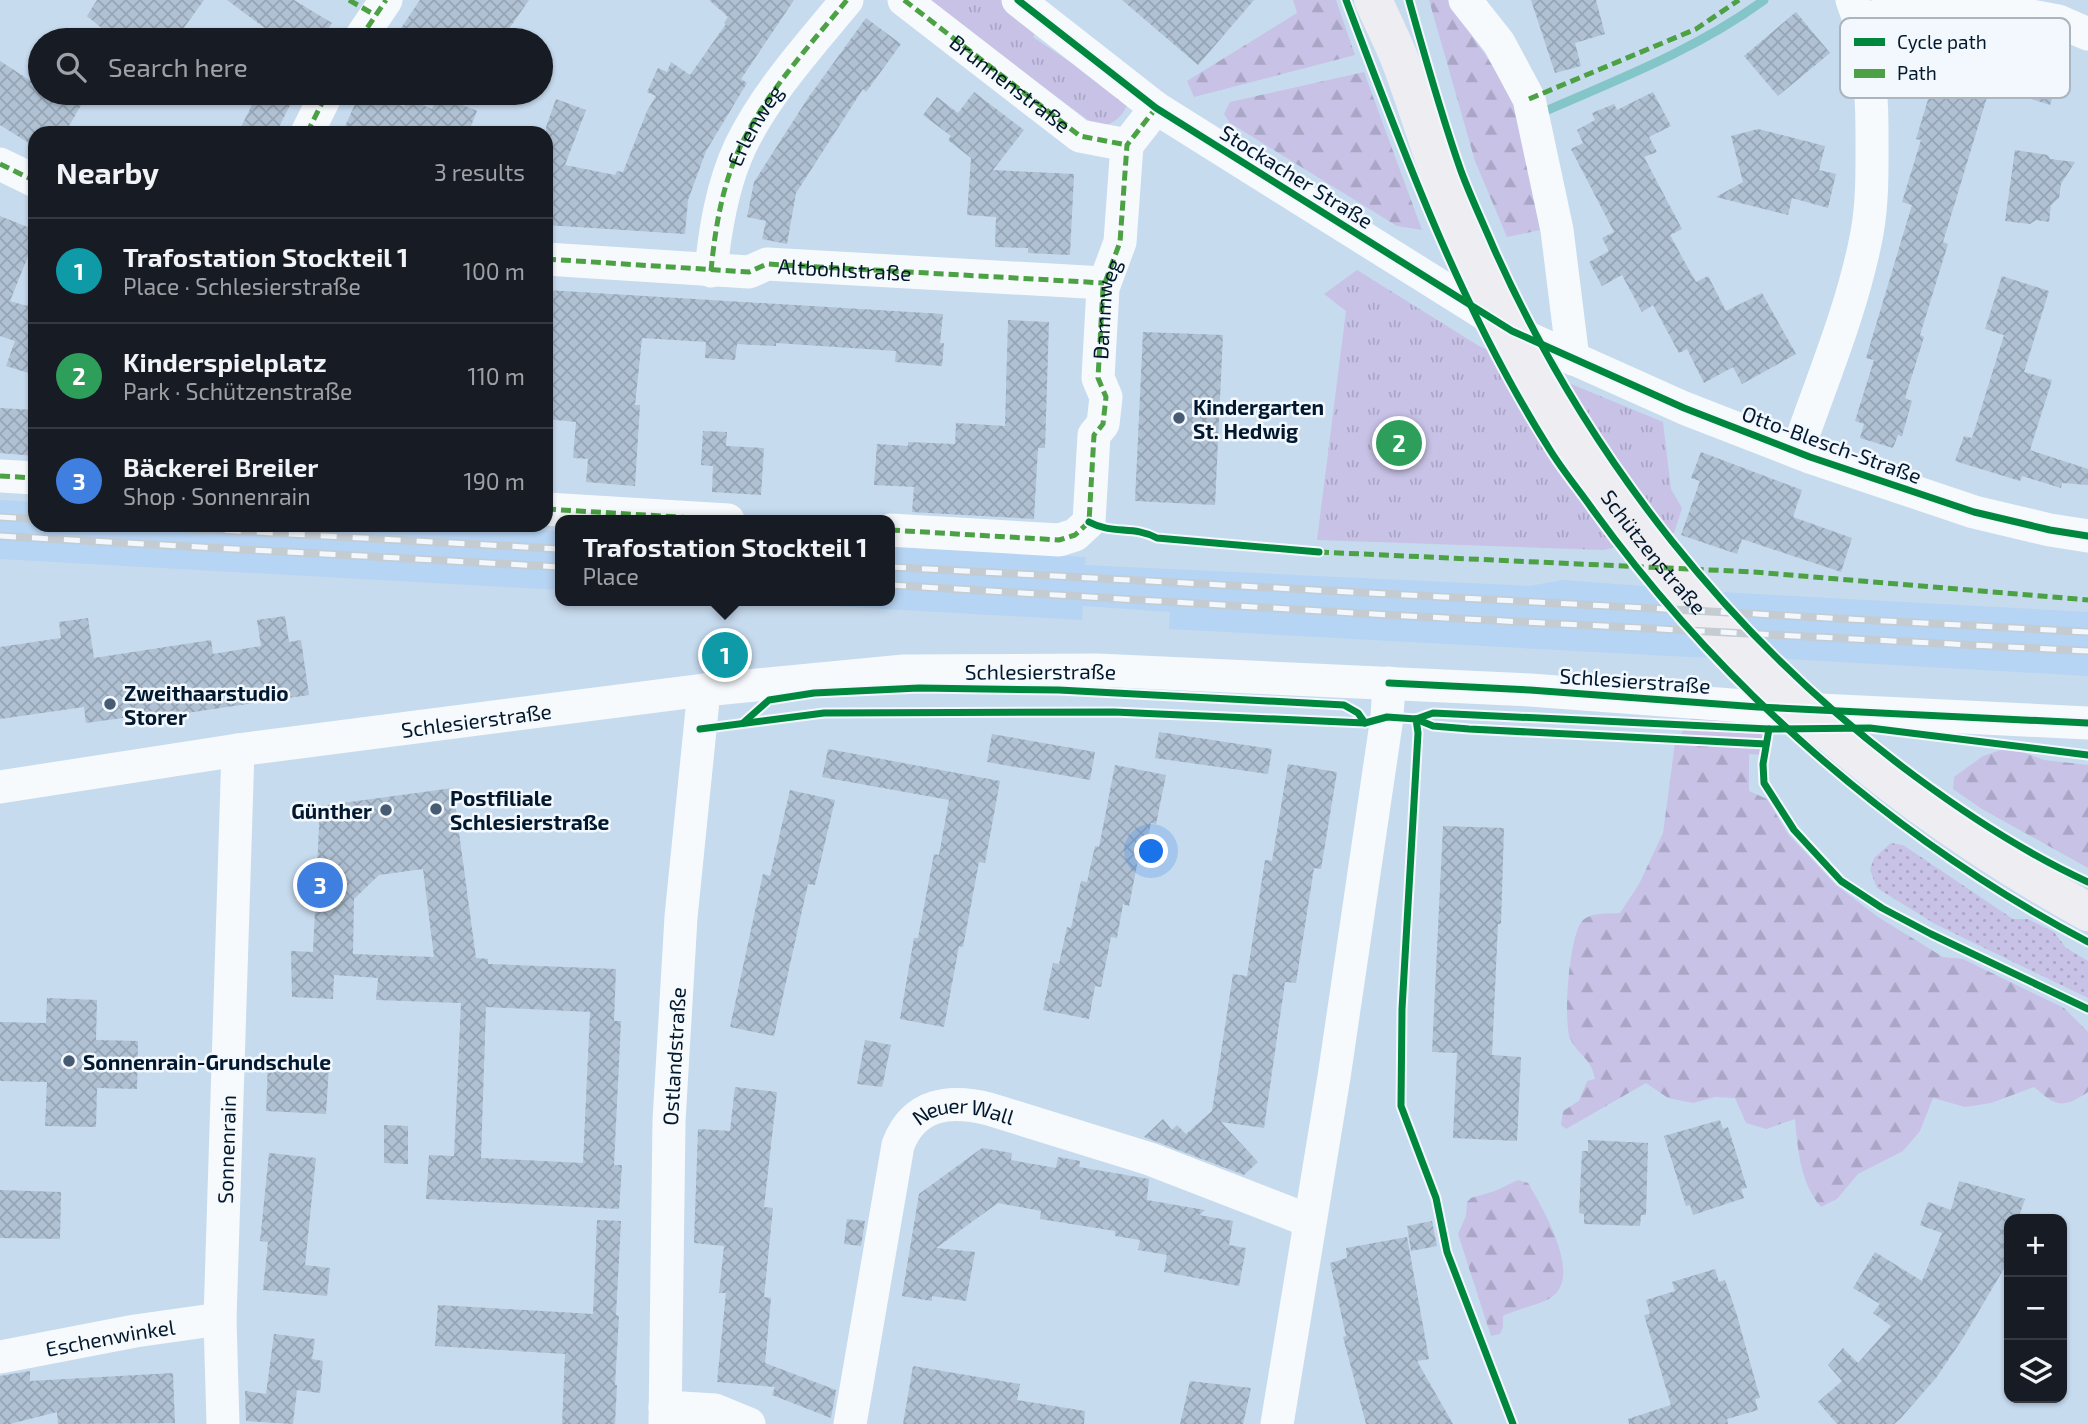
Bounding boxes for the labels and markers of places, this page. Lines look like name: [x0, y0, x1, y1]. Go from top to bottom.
place label: Kindergarten St. Hedwig: [1193, 394, 1324, 443]
marker: Kindergarten St. Hedwig: [1171, 410, 1187, 426]
pin: 2: [1376, 417, 1422, 469]
pin: 1: [702, 629, 748, 681]
place label: Zweithaarstudio Storer: [124, 680, 289, 729]
marker: Zweithaarstudio Storer: [102, 696, 118, 712]
place label: Postfiliale Schlesierstraße: [450, 785, 610, 834]
place label: Günther: [291, 798, 372, 823]
marker: Postfiliale Schlesierstraße: [428, 801, 444, 817]
marker: Günther: [378, 802, 394, 818]
pin: 3: [297, 859, 343, 911]
place label: Sonnenrain-Grundschule: [83, 1049, 331, 1074]
marker: Sonnenrain-Grundschule: [61, 1053, 77, 1069]

